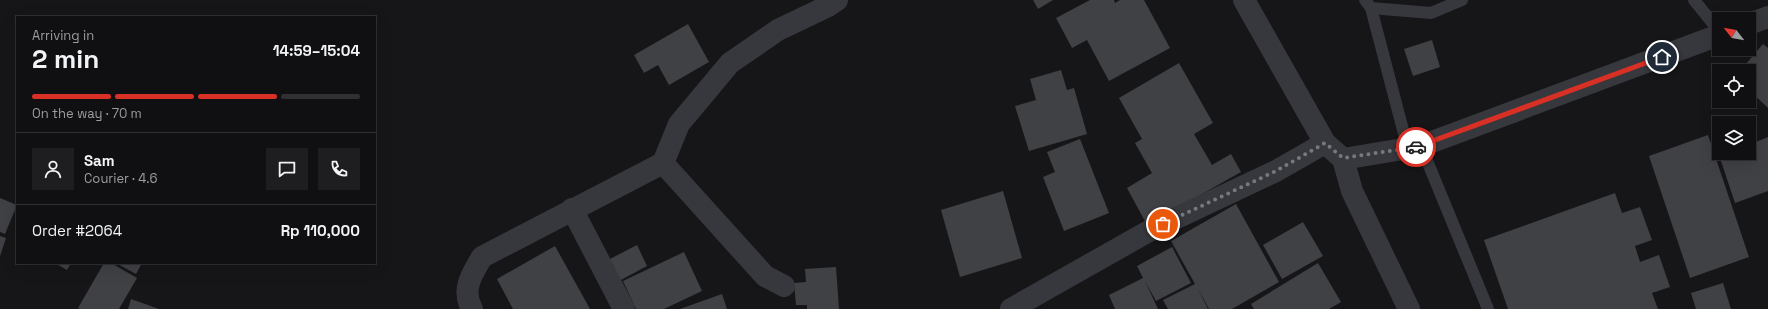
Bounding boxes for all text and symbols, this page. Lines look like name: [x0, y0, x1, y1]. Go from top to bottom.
north arrow: [1712, 12, 1756, 56]
map controls: [1712, 12, 1756, 160]
text: Arriving in: [32, 27, 94, 44]
pin: [1645, 40, 1679, 74]
text: 14:59–15:04: [273, 41, 360, 60]
text: 2 min: [32, 42, 99, 76]
icon: home: [1651, 46, 1673, 68]
button: locate: [1712, 64, 1756, 108]
text: On the way · 70 m: [32, 105, 142, 122]
button: layers: [1712, 116, 1756, 160]
courier: [1396, 127, 1436, 167]
icon: car: [1405, 136, 1427, 158]
button: person: [32, 148, 74, 190]
button: chat: [266, 148, 308, 190]
button: phone: [318, 148, 360, 190]
text: Sam: [84, 151, 115, 170]
text: Courier · 4.6: [84, 170, 157, 187]
pin: [1146, 207, 1180, 241]
icon: bag: [1152, 213, 1174, 235]
text: Order #2064: [32, 221, 122, 240]
text: Rp 110,000: [281, 221, 360, 240]

